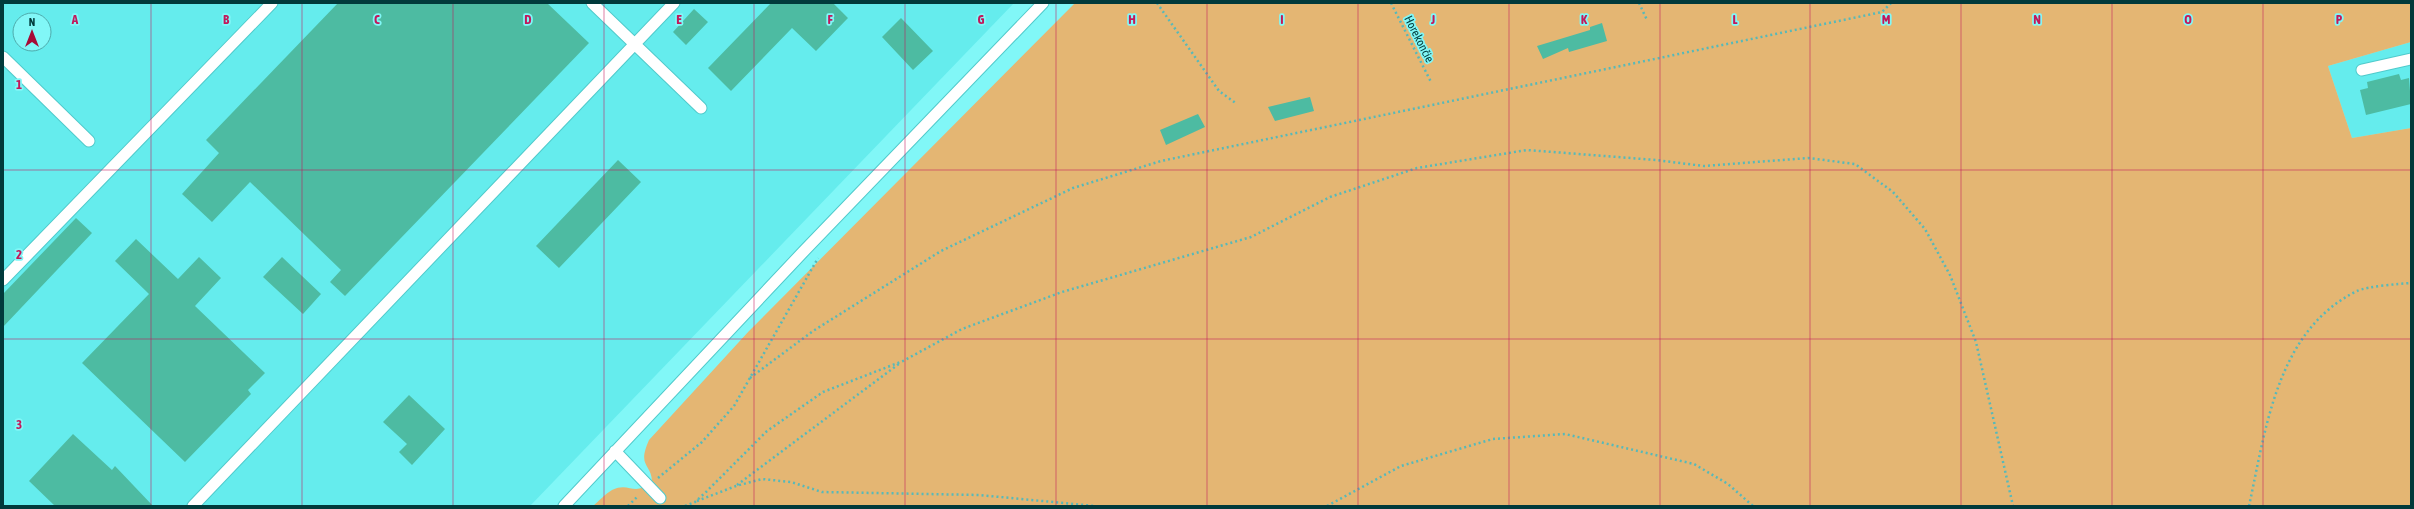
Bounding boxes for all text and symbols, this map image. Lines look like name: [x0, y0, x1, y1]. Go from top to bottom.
north arrow: [12, 12, 52, 52]
text: A: [71, 12, 79, 27]
text: B: [223, 12, 230, 27]
text: C: [374, 12, 380, 27]
text: D: [524, 12, 532, 27]
text: E: [676, 12, 682, 27]
text: F: [827, 12, 833, 27]
text: G: [978, 12, 985, 27]
text: H: [1128, 12, 1136, 27]
text: I: [1280, 12, 1284, 27]
text: J: [1430, 12, 1435, 27]
text: K: [1581, 12, 1588, 27]
text: L: [1732, 12, 1738, 27]
text: M: [1882, 12, 1891, 27]
text: N: [2033, 12, 2041, 27]
text: O: [2184, 12, 2192, 27]
text: P: [2336, 12, 2343, 27]
street label: Horekončie: [1401, 13, 1437, 65]
text: N: [29, 16, 35, 28]
text: 1: [16, 77, 22, 92]
text: 2: [16, 247, 22, 262]
text: 3: [16, 417, 22, 432]

